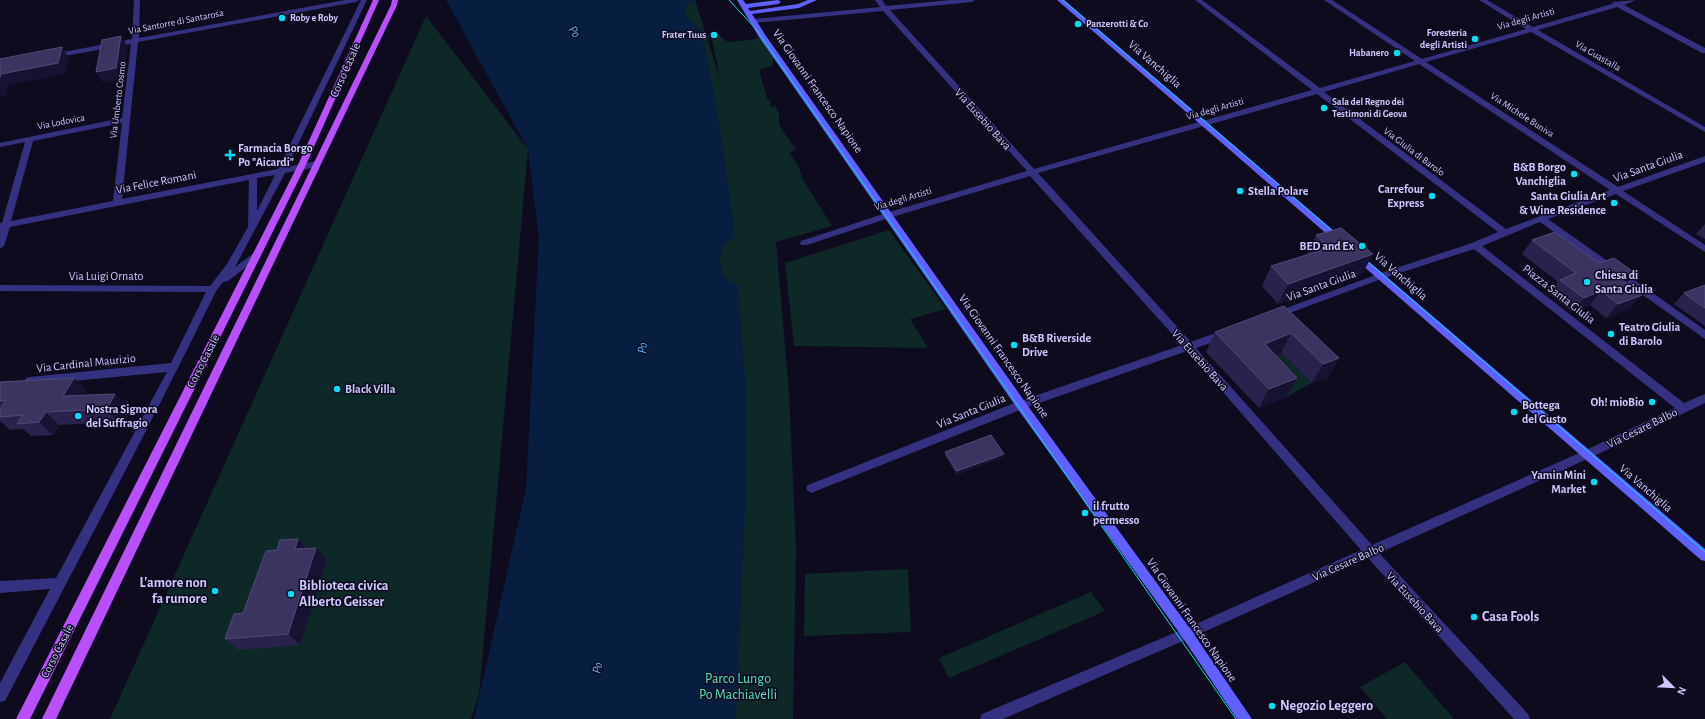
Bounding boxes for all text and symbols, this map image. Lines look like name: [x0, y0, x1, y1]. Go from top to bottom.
street label: Via degli Artisti: [1496, 6, 1556, 32]
street label: Via Santorre di Santarosa: [128, 8, 225, 36]
marker: Roby e Roby: [277, 13, 287, 23]
place label: Roby e Roby: [290, 13, 338, 23]
marker: Panzerotti & Co: [1073, 19, 1083, 29]
place label: Panzerotti & Co: [1086, 19, 1148, 29]
water label: Po: [565, 24, 583, 40]
street label: Via Giovanni Francesco Napione: [771, 27, 865, 155]
place label: Foresteria degli Artisti: [1420, 28, 1467, 50]
place label: Frater Tuus: [662, 30, 706, 40]
marker: Frater Tuus: [709, 30, 719, 40]
marker: Foresteria degli Artisti: [1470, 34, 1480, 44]
street label: Via Vanchiglia: [1126, 38, 1184, 90]
street label: Via Guastalla: [1573, 39, 1623, 73]
street label: Corso Casale: [328, 41, 362, 99]
place label: Habanero: [1349, 48, 1389, 58]
marker: Habanero: [1392, 48, 1402, 58]
street label: Via Umberto Cosmo: [108, 61, 128, 139]
street label: Via Eusebio Bava: [952, 86, 1014, 152]
street label: Via Michele Buniva: [1488, 91, 1556, 139]
street label: Via degli Artisti: [1185, 96, 1245, 122]
place label: Sala del Regno dei Testimoni di Geova: [1332, 97, 1407, 119]
marker: Sala del Regno dei Testimoni di Geova: [1319, 103, 1329, 113]
street label: Via Lodovica: [36, 112, 86, 132]
street label: Via Giulia di Barolo: [1382, 126, 1446, 178]
place label: Farmacia Borgo Po "Aicardi": [238, 142, 313, 168]
street label: Via Santa Giulia: [1612, 148, 1685, 184]
marker: Farmacia Borgo Po "Aicardi": [225, 150, 235, 160]
place label: B&B Borgo Vanchiglia: [1513, 161, 1566, 187]
street label: Via Felice Romani: [115, 168, 197, 196]
marker: B&B Borgo Vanchiglia: [1569, 169, 1579, 179]
place label: Carrefour Express: [1378, 183, 1425, 209]
place label: Stella Polare: [1248, 185, 1309, 197]
street label: Via degli Artisti: [873, 186, 933, 212]
marker: Stella Polare: [1235, 186, 1245, 196]
place label: Santa Giulia Art & Wine Residence: [1519, 190, 1606, 216]
marker: Carrefour Express: [1427, 191, 1437, 201]
marker: Santa Giulia Art & Wine Residence: [1609, 198, 1619, 208]
place label: BED and Ex: [1299, 240, 1354, 252]
marker: BED and Ex: [1357, 241, 1367, 251]
street label: Via Vanchiglia: [1372, 250, 1430, 302]
street label: Piazza Santa Giulia: [1521, 262, 1598, 326]
street label: Via Santa Giulia: [1285, 267, 1358, 303]
place label: Chiesa di Santa Giulia: [1595, 269, 1653, 295]
street label: Via Luigi Ornato: [69, 270, 143, 282]
marker: Chiesa di Santa Giulia: [1582, 277, 1592, 287]
street label: Via Giovanni Francesco Napione: [957, 292, 1051, 420]
place label: Teatro Giulia di Barolo: [1619, 321, 1681, 347]
street label: Via Eusebio Bava: [1169, 327, 1231, 393]
marker: Teatro Giulia di Barolo: [1606, 329, 1616, 339]
street label: Corso Casale: [184, 332, 222, 390]
place label: B&B Riverside Drive: [1022, 332, 1092, 358]
marker: B&B Riverside Drive: [1009, 340, 1019, 350]
water label: Po: [636, 342, 650, 354]
street label: Via Cardinal Maurizio: [36, 352, 136, 374]
place label: Black Villa: [345, 383, 396, 395]
marker: Black Villa: [332, 384, 342, 394]
street label: Via Santa Giulia: [935, 392, 1008, 430]
place label: Oh! mioBio: [1590, 396, 1644, 408]
marker: Oh! mioBio: [1647, 397, 1657, 407]
place label: Bottega del Gusto: [1522, 399, 1567, 425]
place label: Nostra Signora del Suffragio: [86, 403, 158, 429]
street label: Via Cesare Balbo: [1605, 406, 1679, 450]
marker: Bottega del Gusto: [1509, 407, 1519, 417]
marker: Nostra Signora del Suffragio: [73, 411, 83, 421]
street label: Via Vanchiglia: [1617, 462, 1675, 514]
place label: Yamin Mini Market: [1531, 469, 1586, 495]
marker: Yamin Mini Market: [1589, 477, 1599, 487]
place label: il frutto permesso: [1093, 500, 1140, 526]
marker: il frutto permesso: [1080, 508, 1090, 518]
street label: Via Cesare Balbo: [1310, 541, 1386, 583]
street label: Via Giovanni Francesco Napione: [1145, 556, 1239, 684]
street label: Via Eusebio Bava: [1384, 569, 1446, 635]
place label: L'amore non fa rumore: [140, 576, 207, 606]
place label: Biblioteca civica Alberto Geisser: [299, 579, 389, 609]
marker: L'amore non fa rumore: [210, 586, 220, 596]
marker: Biblioteca civica Alberto Geisser: [286, 589, 296, 599]
place label: Casa Fools: [1482, 610, 1539, 624]
marker: Casa Fools: [1469, 612, 1479, 622]
street label: Corso Casale: [38, 622, 76, 680]
water label: Po: [590, 661, 606, 675]
north arrow: [1653, 667, 1693, 707]
park label: Parco Lungo Po Machiavelli: [699, 672, 777, 702]
text: N: [1675, 685, 1688, 697]
place label: Negozio Leggero: [1280, 699, 1373, 713]
marker: Negozio Leggero: [1267, 701, 1277, 711]

